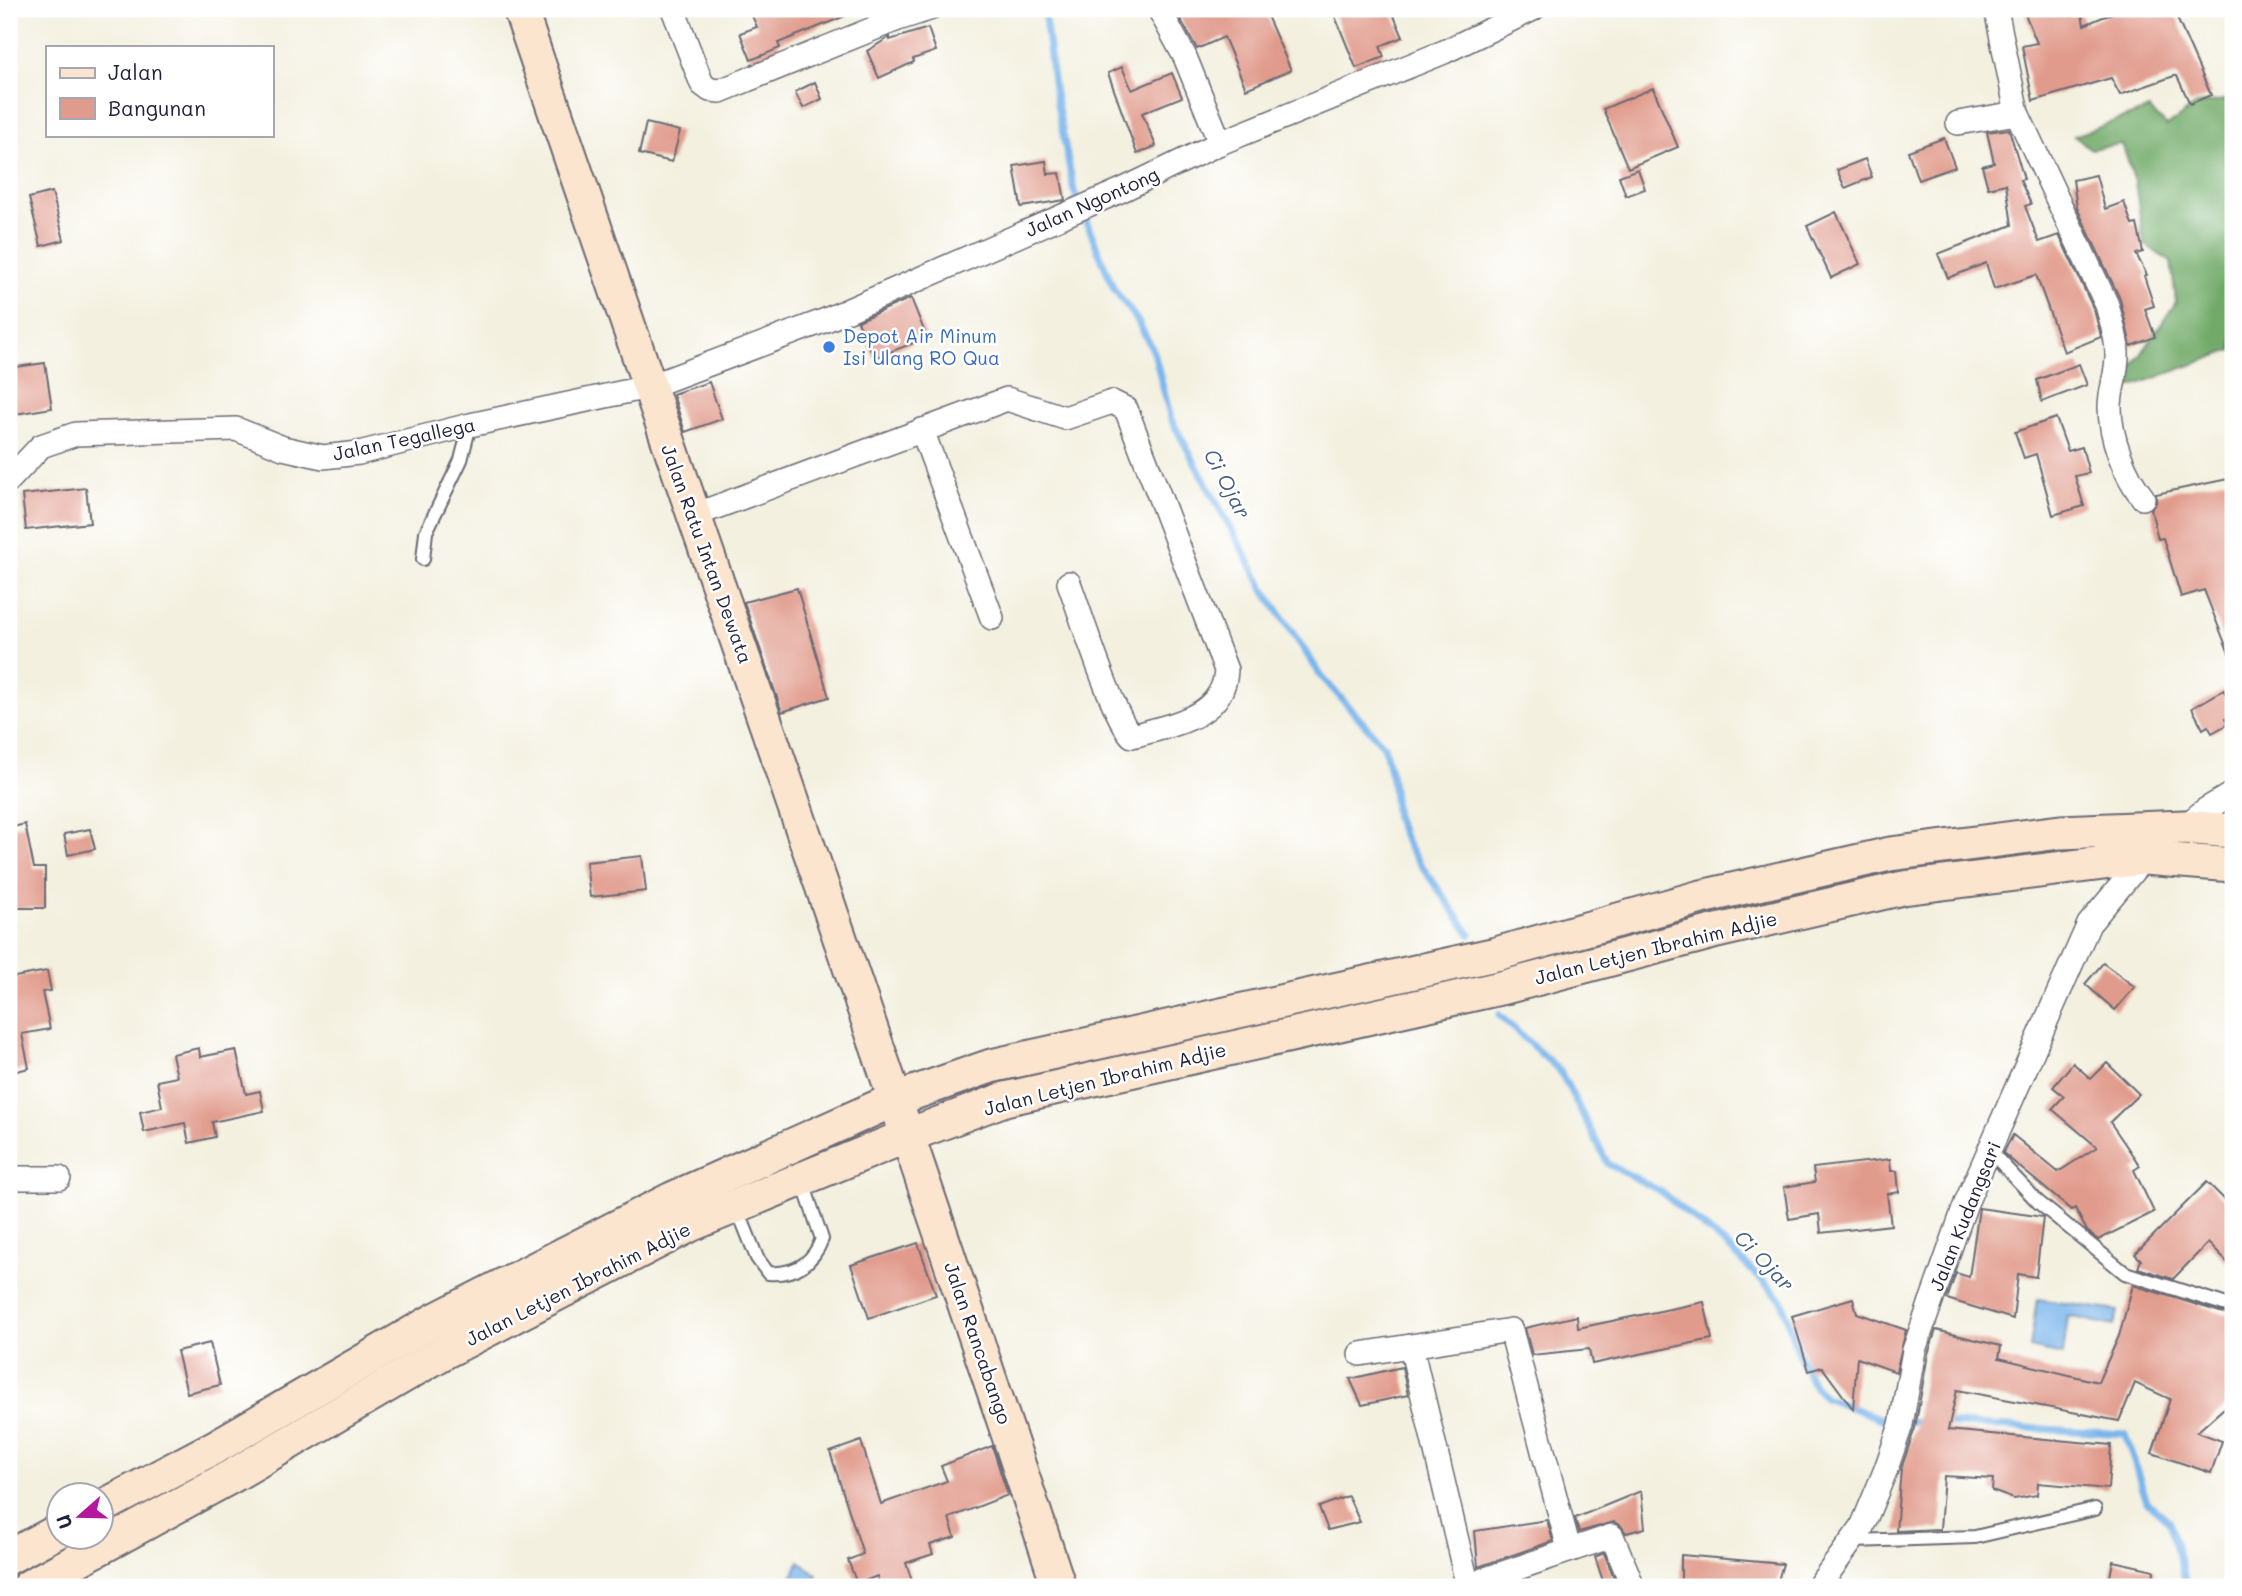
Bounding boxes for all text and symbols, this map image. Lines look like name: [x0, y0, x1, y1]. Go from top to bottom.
legend: [46, 46, 273, 136]
text: Jalan: [108, 58, 163, 85]
text: Bangunan: [108, 94, 206, 121]
street label: Jalan Ngontong: [1021, 161, 1162, 242]
place label: Depot Air Minum Isi Ulang RO Qua: [843, 323, 1000, 370]
marker: Depot Air Minum Isi Ulang RO Qua: [821, 339, 837, 355]
street label: Jalan Tegallega: [330, 411, 477, 466]
street label: Jalan Ratu Intan Dewata: [656, 441, 759, 667]
water label: Ci Ojar: [1199, 444, 1258, 523]
street label: Jalan Letjen Ibrahim Adjie: [1532, 905, 1780, 990]
street label: Jalan Letjen Ibrahim Adjie: [981, 1036, 1229, 1121]
street label: Jalan Kudangsari: [1923, 1137, 2006, 1294]
street label: Jalan Letjen Ibrahim Adjie: [461, 1216, 694, 1351]
water label: Ci Ojar: [1729, 1223, 1801, 1296]
street label: Jalan Rancabango: [939, 1258, 1018, 1427]
north arrow: [46, 1480, 116, 1550]
text: U: [50, 1511, 78, 1533]

